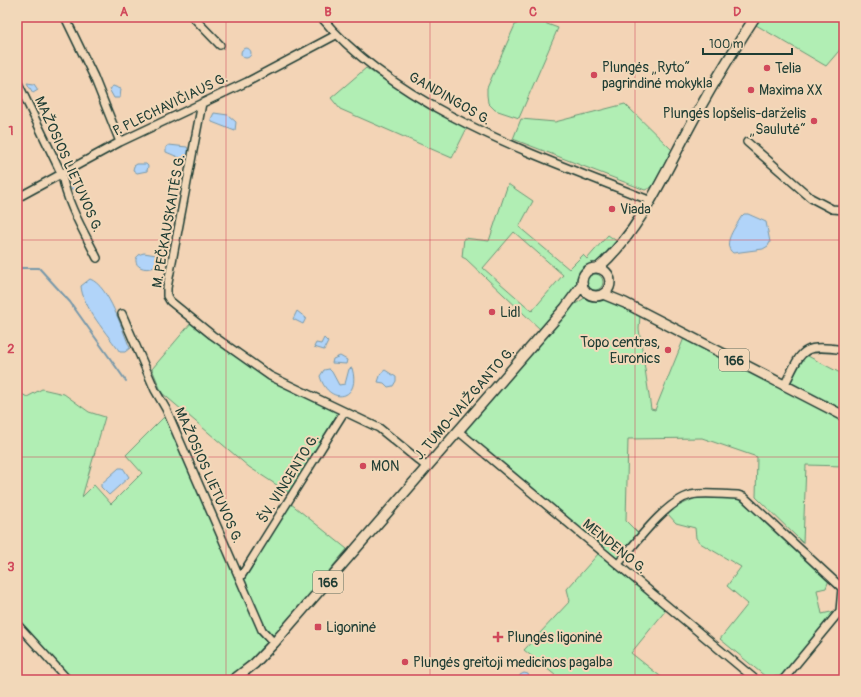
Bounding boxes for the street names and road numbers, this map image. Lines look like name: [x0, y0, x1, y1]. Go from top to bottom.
street label: P. PLECHAVIČIAUS G.: [110, 68, 230, 140]
street label: GANDINGOS G.: [406, 68, 494, 129]
street label: MAŽOSIOS LIETUVOS G.: [31, 94, 106, 235]
street label: M. PEČKAUSKAITĖS G.: [147, 153, 189, 289]
street label: J. TUMO-VAIŽGANTO G.: [411, 343, 518, 463]
road number: 166: [719, 349, 749, 371]
street label: MAŽOSIOS LIETUVOS G.: [171, 405, 246, 546]
street label: ŠV. VINCENTO G.: [253, 430, 323, 526]
street label: MENDENO G.: [579, 515, 650, 577]
road number: 166: [313, 571, 343, 593]

